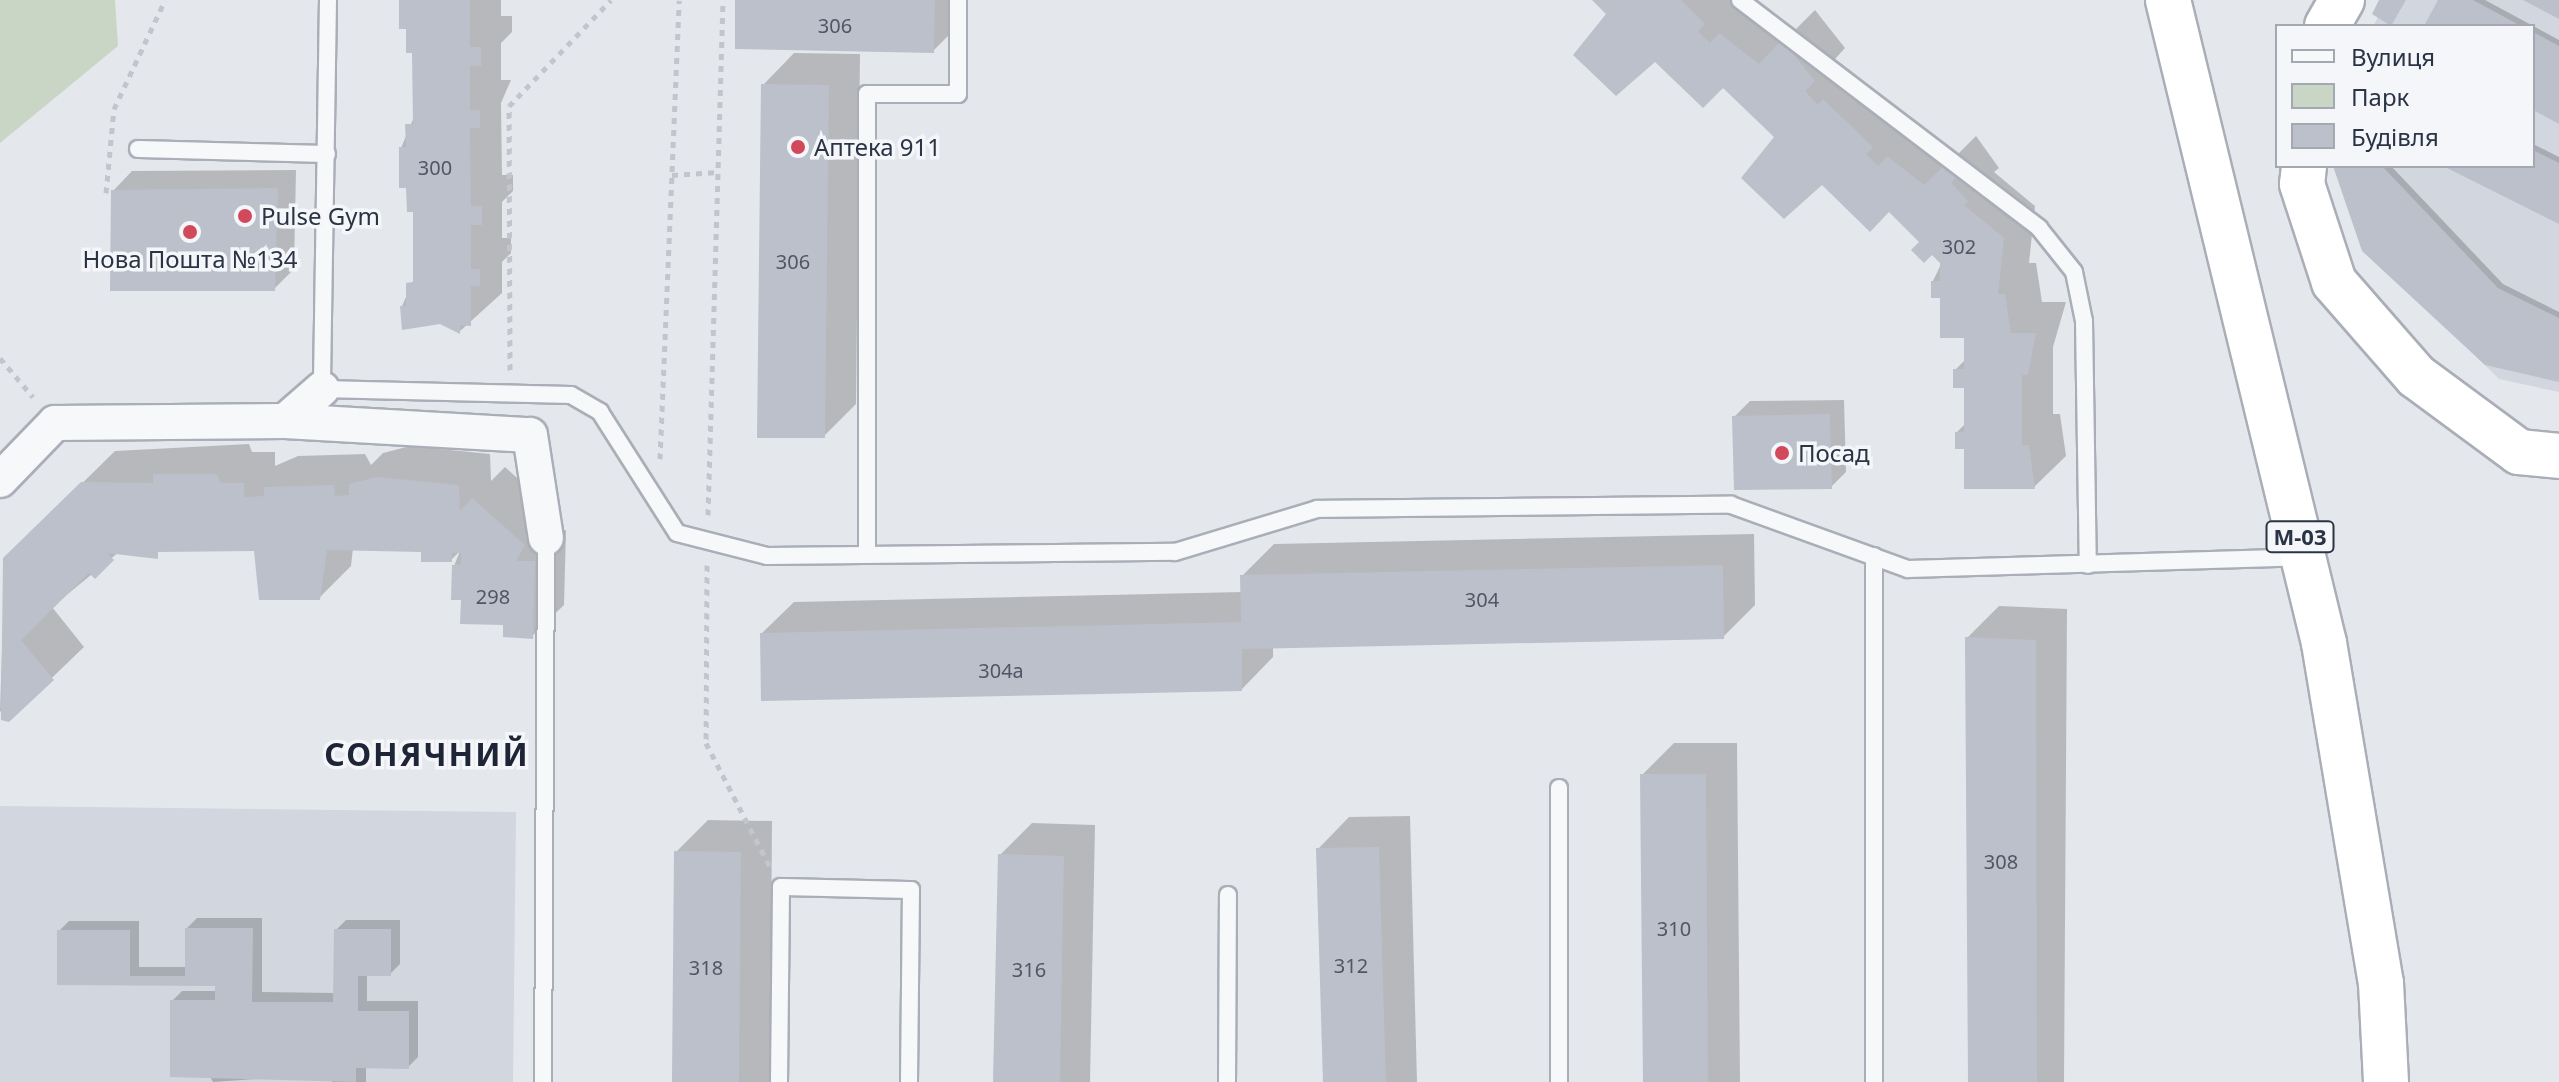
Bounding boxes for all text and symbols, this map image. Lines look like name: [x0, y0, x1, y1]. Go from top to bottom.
house number: 306: [818, 13, 852, 37]
legend: [2275, 24, 2535, 168]
text: Вулиця: [2351, 40, 2435, 73]
text: Парк: [2351, 80, 2409, 113]
text: Будівля: [2351, 120, 2439, 153]
place label: Аптека 911: [814, 133, 941, 161]
marker: Аптека 911: [789, 138, 807, 156]
house number: 300: [418, 155, 452, 179]
place label: Pulse Gym: [261, 202, 380, 230]
marker: Pulse Gym: [236, 207, 254, 225]
marker: Нова Пошта №134: [181, 223, 199, 241]
house number: 302: [1942, 234, 1976, 258]
place label: Нова Пошта №134: [83, 245, 297, 273]
house number: 306: [776, 249, 810, 273]
place label: Посад: [1798, 439, 1870, 467]
marker: Посад: [1773, 444, 1791, 462]
road number: М-03: [2264, 519, 2336, 555]
house number: 298: [476, 584, 510, 608]
house number: 304: [1465, 587, 1499, 611]
house number: 304а: [978, 658, 1024, 682]
district label: СОНЯЧНИЙ: [324, 735, 530, 773]
house number: 308: [1984, 849, 2018, 873]
house number: 310: [1657, 916, 1691, 940]
house number: 312: [1334, 953, 1368, 977]
house number: 318: [689, 955, 723, 979]
house number: 316: [1012, 957, 1046, 981]

